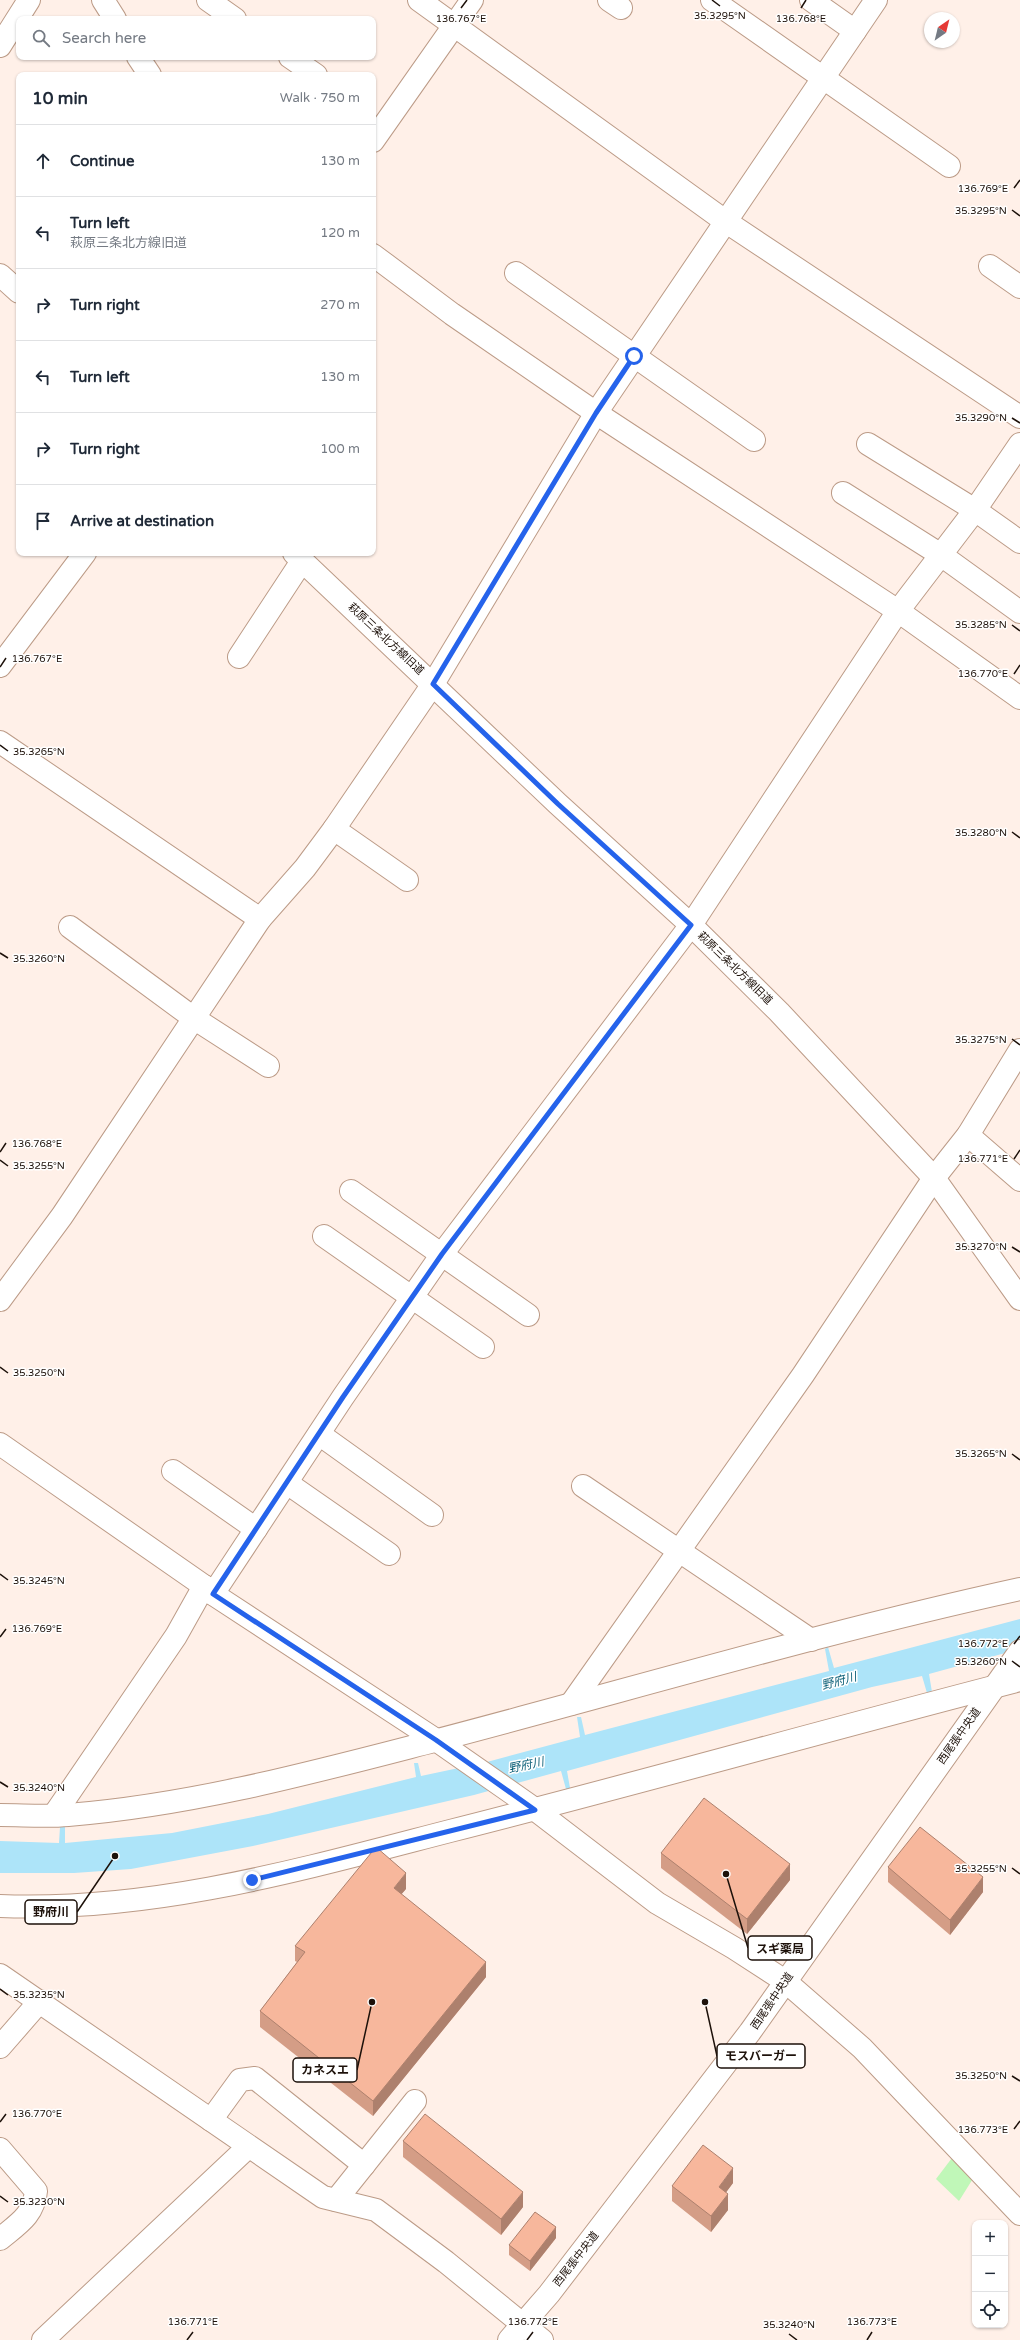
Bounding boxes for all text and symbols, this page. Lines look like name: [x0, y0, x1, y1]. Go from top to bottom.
text: 35.3295°N: [694, 10, 746, 22]
north arrow: [924, 12, 960, 48]
text: 136.767°E: [436, 13, 486, 25]
text: 136.768°E: [776, 13, 826, 25]
search box: [16, 16, 376, 60]
icon: search: [30, 27, 52, 49]
text: Search here: [62, 29, 146, 47]
text: 10 min: [32, 88, 88, 109]
text: Walk · 750 m: [280, 90, 360, 106]
icon: ahead: [32, 150, 54, 172]
text: Continue: [70, 152, 134, 170]
text: 130 m: [320, 153, 360, 169]
text: 136.769°E: [958, 183, 1008, 195]
text: 35.3295°N: [955, 205, 1007, 217]
text: Turn left: [70, 214, 130, 232]
icon: left: [32, 222, 54, 244]
text: 120 m: [320, 225, 360, 241]
text: 萩原三条北方線旧道: [70, 235, 187, 251]
icon: right: [32, 294, 54, 316]
text: Turn right: [70, 296, 140, 314]
text: 270 m: [320, 297, 360, 313]
route start: [625, 347, 643, 365]
icon: left: [32, 366, 54, 388]
text: Turn left: [70, 368, 130, 386]
text: 130 m: [320, 369, 360, 385]
text: 35.3290°N: [955, 412, 1007, 424]
icon: right: [32, 438, 54, 460]
text: Turn right: [70, 440, 140, 458]
text: 100 m: [320, 441, 360, 457]
icon: arrive: [32, 510, 54, 532]
text: Arrive at destination: [70, 512, 214, 530]
street label: 萩原三条北方線旧道: [345, 600, 427, 678]
text: 35.3285°N: [955, 619, 1007, 631]
text: 136.767°E: [12, 653, 62, 665]
text: 136.770°E: [958, 668, 1008, 680]
text: 35.3265°N: [13, 746, 65, 758]
text: 35.3280°N: [955, 827, 1007, 839]
street label: 萩原三条北方線旧道: [695, 929, 775, 1007]
text: 35.3260°N: [13, 953, 65, 965]
text: 35.3275°N: [955, 1034, 1007, 1046]
text: 136.768°E: [12, 1138, 62, 1150]
text: 136.771°E: [958, 1153, 1008, 1165]
text: 35.3255°N: [13, 1160, 65, 1172]
text: 35.3270°N: [955, 1241, 1007, 1253]
text: 35.3250°N: [13, 1367, 65, 1379]
text: 35.3265°N: [955, 1448, 1007, 1460]
text: 35.3245°N: [13, 1575, 65, 1587]
text: 136.769°E: [12, 1623, 62, 1635]
text: 136.772°E: [958, 1638, 1008, 1650]
text: 35.3260°N: [955, 1656, 1007, 1668]
water label: 野府川: [820, 1669, 860, 1692]
street label: 西尾張中央道: [935, 1705, 983, 1767]
water label: 野府川: [507, 1754, 547, 1776]
text: 35.3240°N: [13, 1782, 65, 1794]
text: 35.3255°N: [955, 1863, 1007, 1875]
route end: [243, 1871, 261, 1889]
callout: 野府川: [25, 1900, 77, 1924]
text: 野府川: [33, 1905, 69, 1919]
callout: スギ薬局: [748, 1936, 812, 1960]
text: スギ薬局: [756, 1942, 804, 1956]
street label: 西尾張中央道: [748, 1970, 796, 2032]
text: 35.3235°N: [13, 1989, 65, 2001]
callout: モスバーガー: [717, 2044, 805, 2068]
text: モスバーガー: [725, 2049, 797, 2063]
callout: カネスエ: [293, 2058, 357, 2082]
text: カネスエ: [301, 2063, 349, 2077]
text: 35.3250°N: [955, 2070, 1007, 2082]
text: 136.770°E: [12, 2108, 62, 2120]
text: 136.773°E: [958, 2124, 1008, 2136]
text: 35.3230°N: [13, 2196, 65, 2208]
map controls: [972, 2220, 1008, 2328]
button: +: [972, 2220, 1008, 2256]
street label: 西尾張中央道: [551, 2229, 601, 2289]
button: −: [972, 2256, 1008, 2292]
button: locate: [972, 2292, 1008, 2328]
text: 136.771°E: [168, 2316, 218, 2328]
text: 136.772°E: [508, 2316, 558, 2328]
text: 136.773°E: [847, 2316, 897, 2328]
text: 35.3240°N: [763, 2319, 815, 2331]

